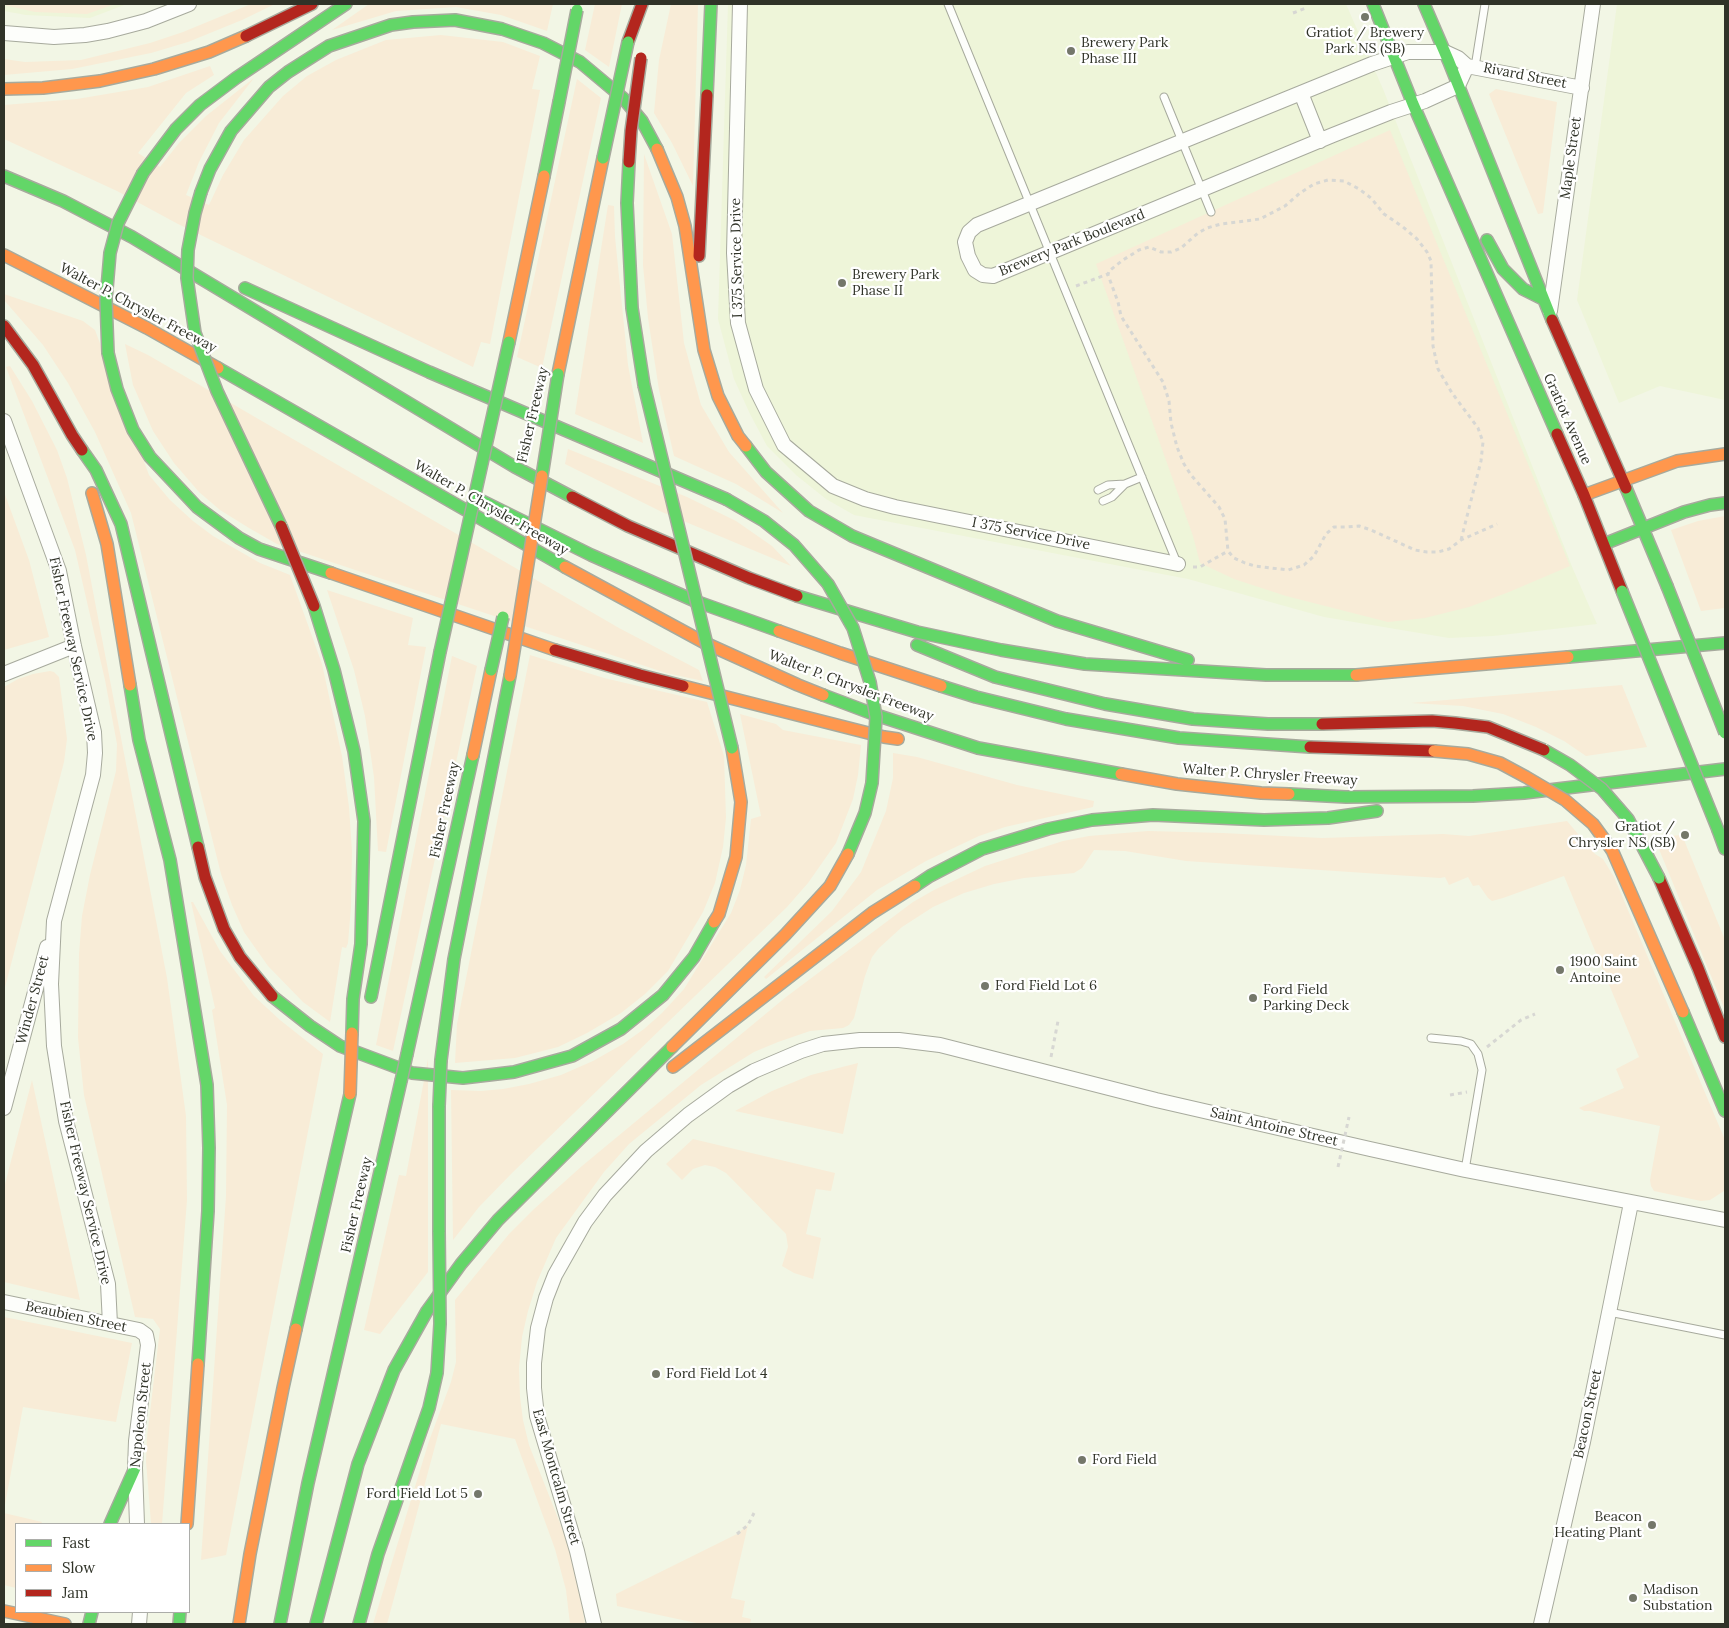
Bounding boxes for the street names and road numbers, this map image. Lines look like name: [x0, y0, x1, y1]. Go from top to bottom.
street label: Rivard Street: [1482, 60, 1568, 92]
street label: Maple Street: [1557, 116, 1585, 200]
street label: I 375 Service Drive: [728, 198, 746, 318]
street label: Brewery Park Boulevard: [997, 206, 1147, 280]
street label: Walter P. Chrysler Freeway: [57, 259, 219, 357]
street label: Fisher Freeway: [514, 365, 552, 465]
street label: Gratiot Avenue: [1539, 371, 1595, 467]
street label: Walter P. Chrysler Freeway: [411, 457, 571, 559]
street label: I 375 Service Drive: [971, 514, 1091, 554]
street label: Fisher Freeway Service Drive: [45, 555, 101, 743]
street label: Walter P. Chrysler Freeway: [766, 647, 936, 725]
street label: Fisher Freeway: [427, 760, 463, 860]
street label: Walter P. Chrysler Freeway: [1182, 761, 1358, 789]
street label: Winder Street: [13, 954, 53, 1046]
street label: Fisher Freeway Service Drive: [56, 1100, 114, 1286]
street label: Saint Antoine Street: [1208, 1104, 1340, 1150]
street label: Fisher Freeway: [338, 1155, 376, 1255]
street label: Beaubien Street: [24, 1298, 128, 1336]
street label: Napoleon Street: [127, 1362, 155, 1468]
street label: Beacon Street: [1570, 1368, 1606, 1460]
street label: East Montcalm Street: [529, 1407, 583, 1547]

